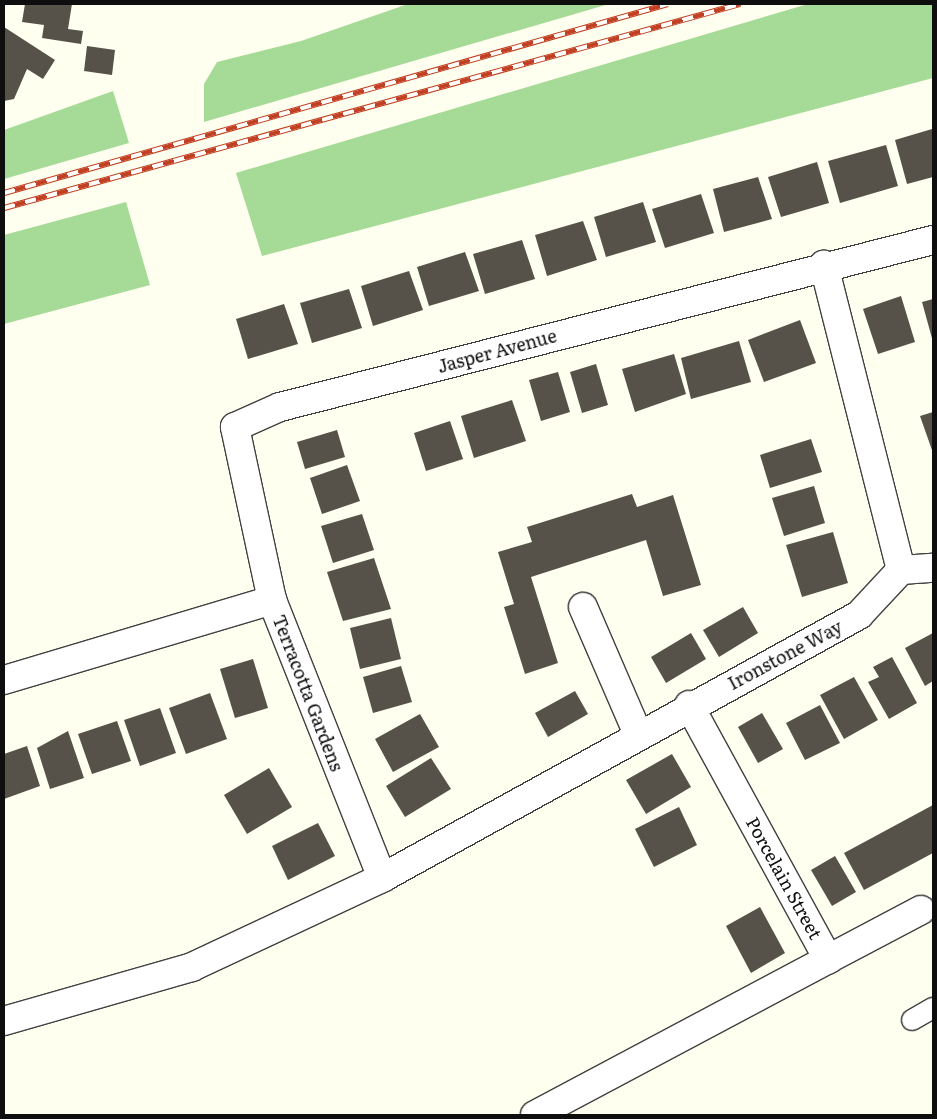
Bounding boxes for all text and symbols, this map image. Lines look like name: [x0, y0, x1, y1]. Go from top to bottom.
street label: Jasper Avenue: [435, 325, 559, 377]
street label: Terracotta Gardens: [268, 612, 348, 774]
street label: Ironstone Way: [724, 616, 846, 694]
street label: Porcelain Street: [742, 813, 826, 943]

